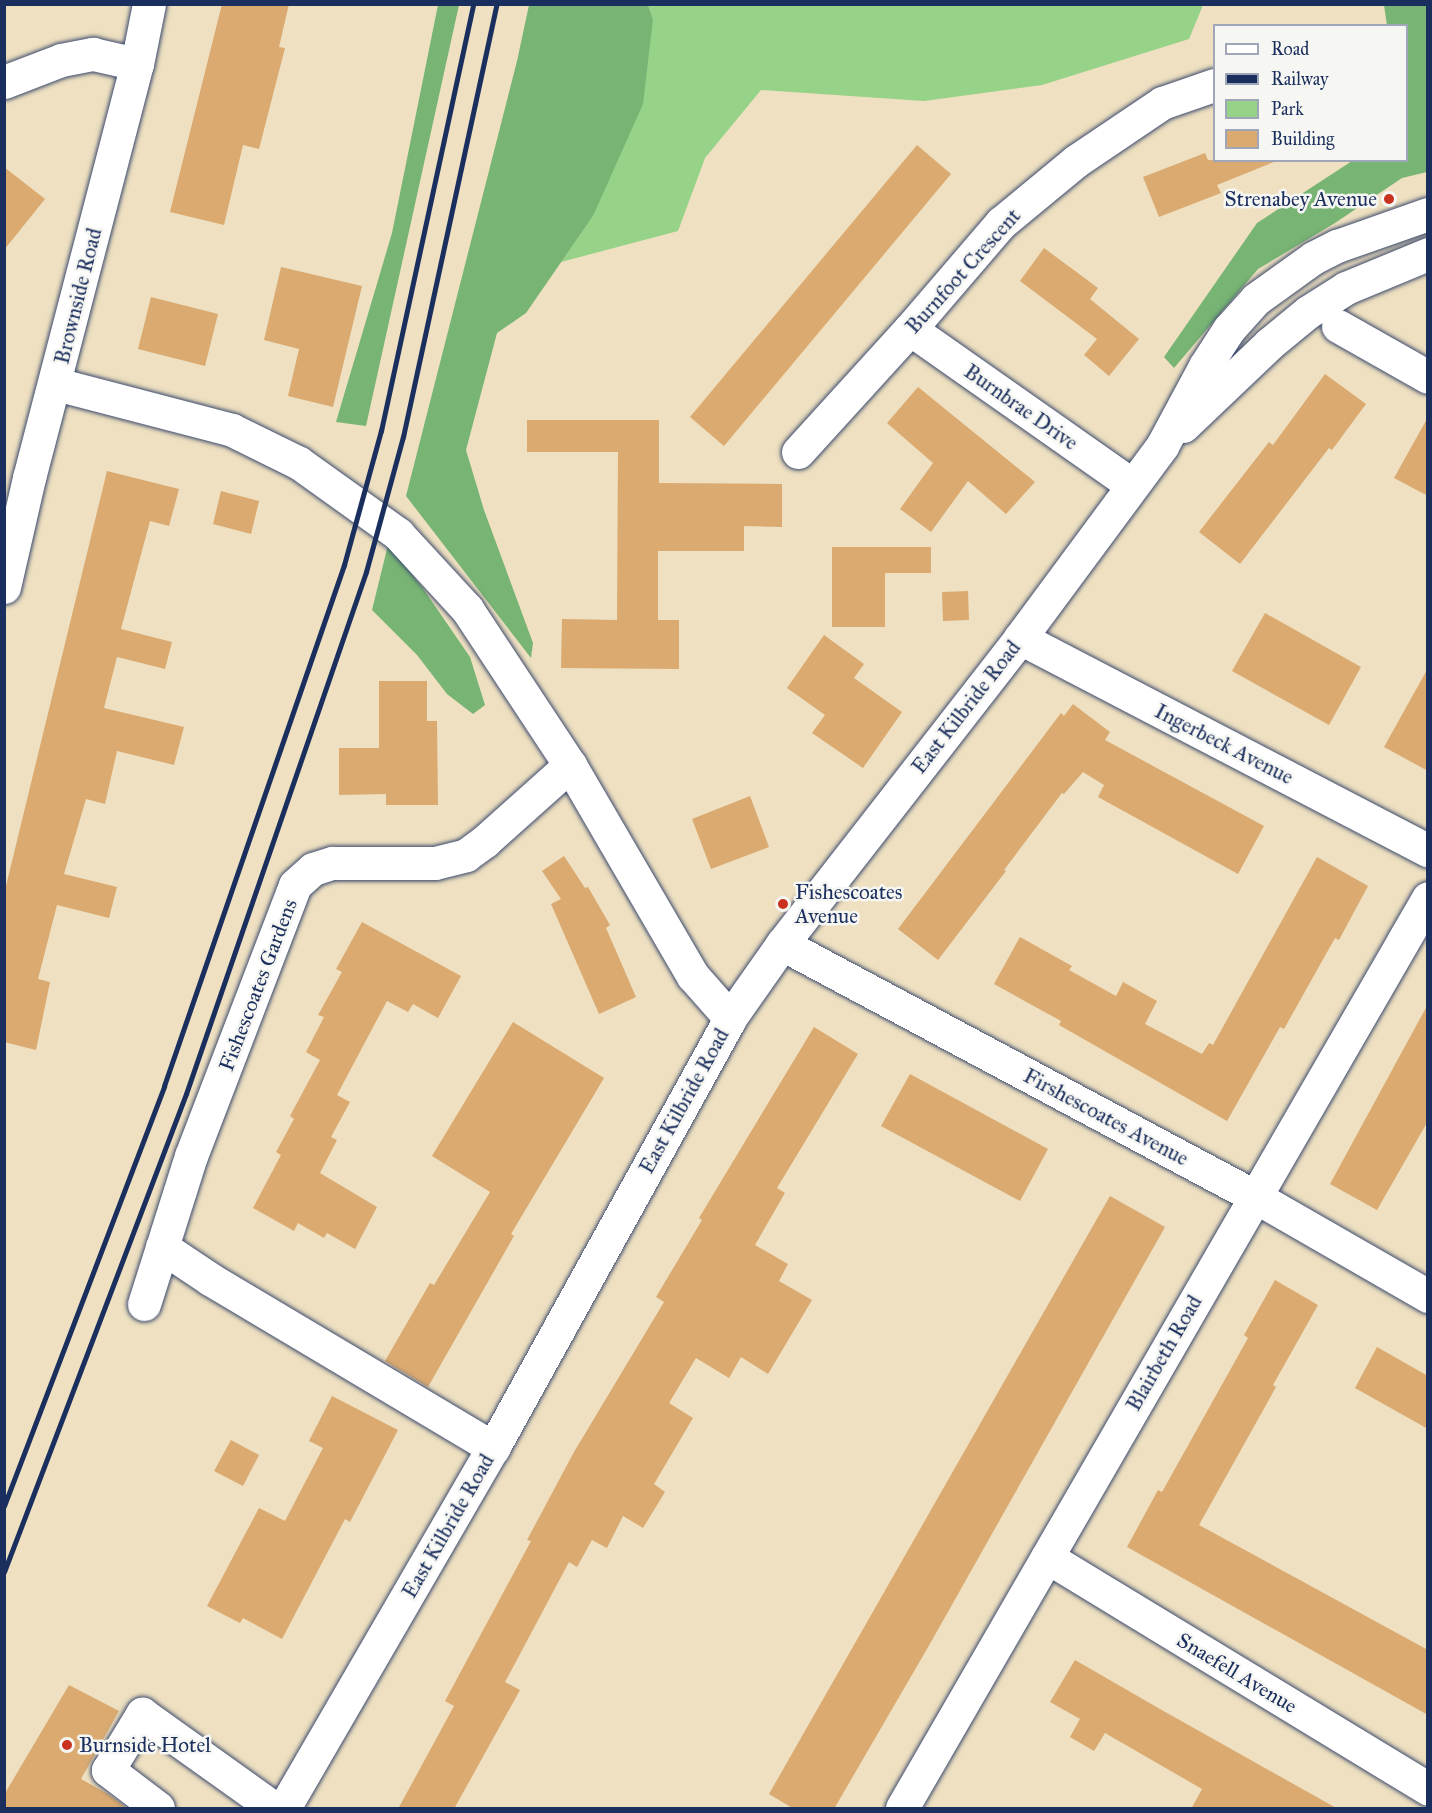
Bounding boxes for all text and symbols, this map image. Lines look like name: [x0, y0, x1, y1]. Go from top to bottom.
legend: [1213, 24, 1408, 162]
text: Road: [1271, 38, 1309, 60]
text: Railway: [1271, 68, 1328, 90]
text: Park: [1271, 98, 1304, 120]
text: Building: [1271, 128, 1334, 150]
place label: Strenabey Avenue: [1225, 186, 1377, 212]
marker: Strenabey Avenue: [1382, 192, 1396, 206]
street label: Burnfoot Crescent: [900, 203, 1026, 339]
street label: Brownside Road: [49, 225, 107, 367]
street label: Burnbrae Drive: [959, 359, 1083, 455]
street label: East Kilbride Road: [906, 635, 1026, 779]
street label: Ingerbeck Avenue: [1151, 698, 1297, 790]
place label: Fishescoates Avenue: [795, 879, 902, 929]
street label: Fishescoates Gardens: [214, 895, 302, 1075]
marker: Fishescoates Avenue: [776, 897, 790, 911]
street label: East Kilbride Road: [634, 1024, 734, 1178]
street label: Firshescoates Avenue: [1019, 1063, 1193, 1171]
street label: Blairbeth Road: [1121, 1291, 1207, 1415]
street label: East Kilbride Road: [397, 1450, 499, 1602]
street label: Snaefell Avenue: [1172, 1627, 1302, 1719]
place label: Burnside Hotel: [79, 1732, 211, 1758]
marker: Burnside Hotel: [60, 1738, 74, 1752]

